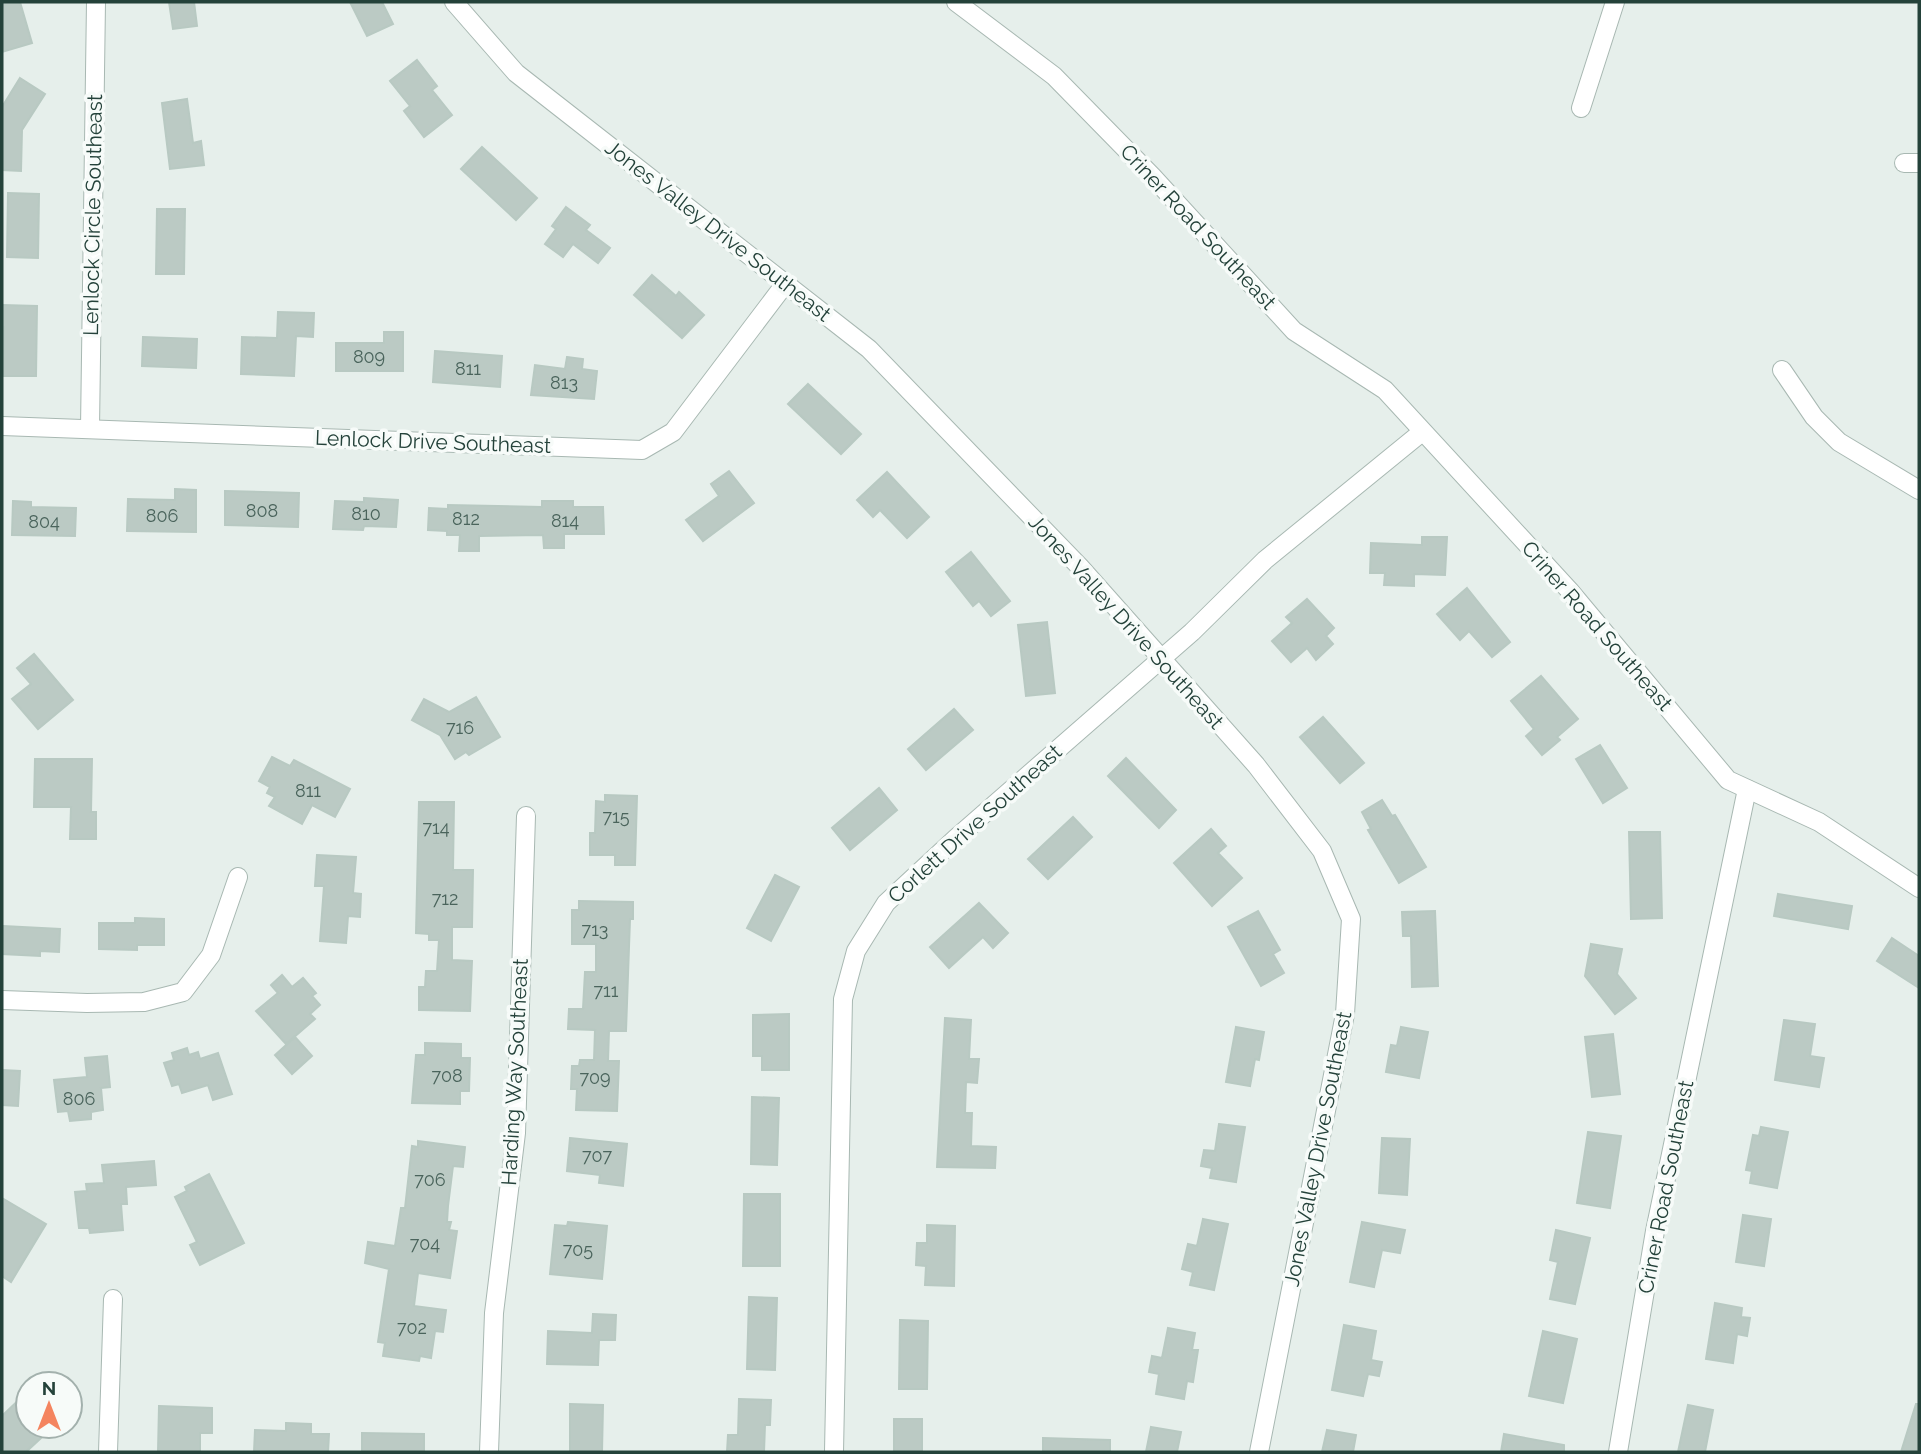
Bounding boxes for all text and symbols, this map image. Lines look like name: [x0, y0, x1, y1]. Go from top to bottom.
street label: Lenlock Circle Southeast: [78, 94, 107, 336]
street label: Jones Valley Drive Southeast: [601, 135, 836, 326]
street label: Criner Road Southeast: [1115, 139, 1281, 314]
house number: 809: [353, 346, 385, 367]
house number: 811: [455, 358, 481, 379]
house number: 813: [550, 372, 578, 393]
street label: Lenlock Drive Southeast: [315, 425, 551, 458]
house number: 808: [246, 500, 278, 521]
house number: 810: [351, 503, 381, 524]
house number: 806: [146, 505, 178, 526]
house number: 812: [452, 508, 480, 529]
street label: Jones Valley Drive Southeast: [1024, 509, 1229, 734]
house number: 814: [551, 510, 579, 531]
house number: 804: [28, 511, 60, 532]
street label: Criner Road Southeast: [1517, 536, 1678, 716]
house number: 716: [446, 717, 474, 738]
street label: Corlett Drive Southeast: [883, 739, 1067, 908]
house number: 811: [295, 780, 321, 801]
house number: 715: [602, 806, 630, 827]
house number: 714: [422, 817, 450, 838]
house number: 712: [432, 888, 458, 909]
house number: 713: [582, 919, 608, 940]
street label: Harding Way Southeast: [496, 958, 533, 1186]
house number: 711: [593, 980, 619, 1001]
street label: Jones Valley Drive Southeast: [1279, 1009, 1356, 1288]
house number: 708: [431, 1065, 463, 1086]
house number: 709: [579, 1067, 611, 1088]
street label: Criner Road Southeast: [1633, 1078, 1698, 1296]
house number: 806: [63, 1088, 95, 1109]
house number: 707: [582, 1145, 612, 1166]
house number: 706: [414, 1169, 446, 1190]
house number: 704: [410, 1233, 440, 1254]
house number: 705: [563, 1239, 593, 1260]
house number: 702: [397, 1317, 427, 1338]
north arrow: [14, 1370, 84, 1440]
text: N: [42, 1377, 56, 1399]

